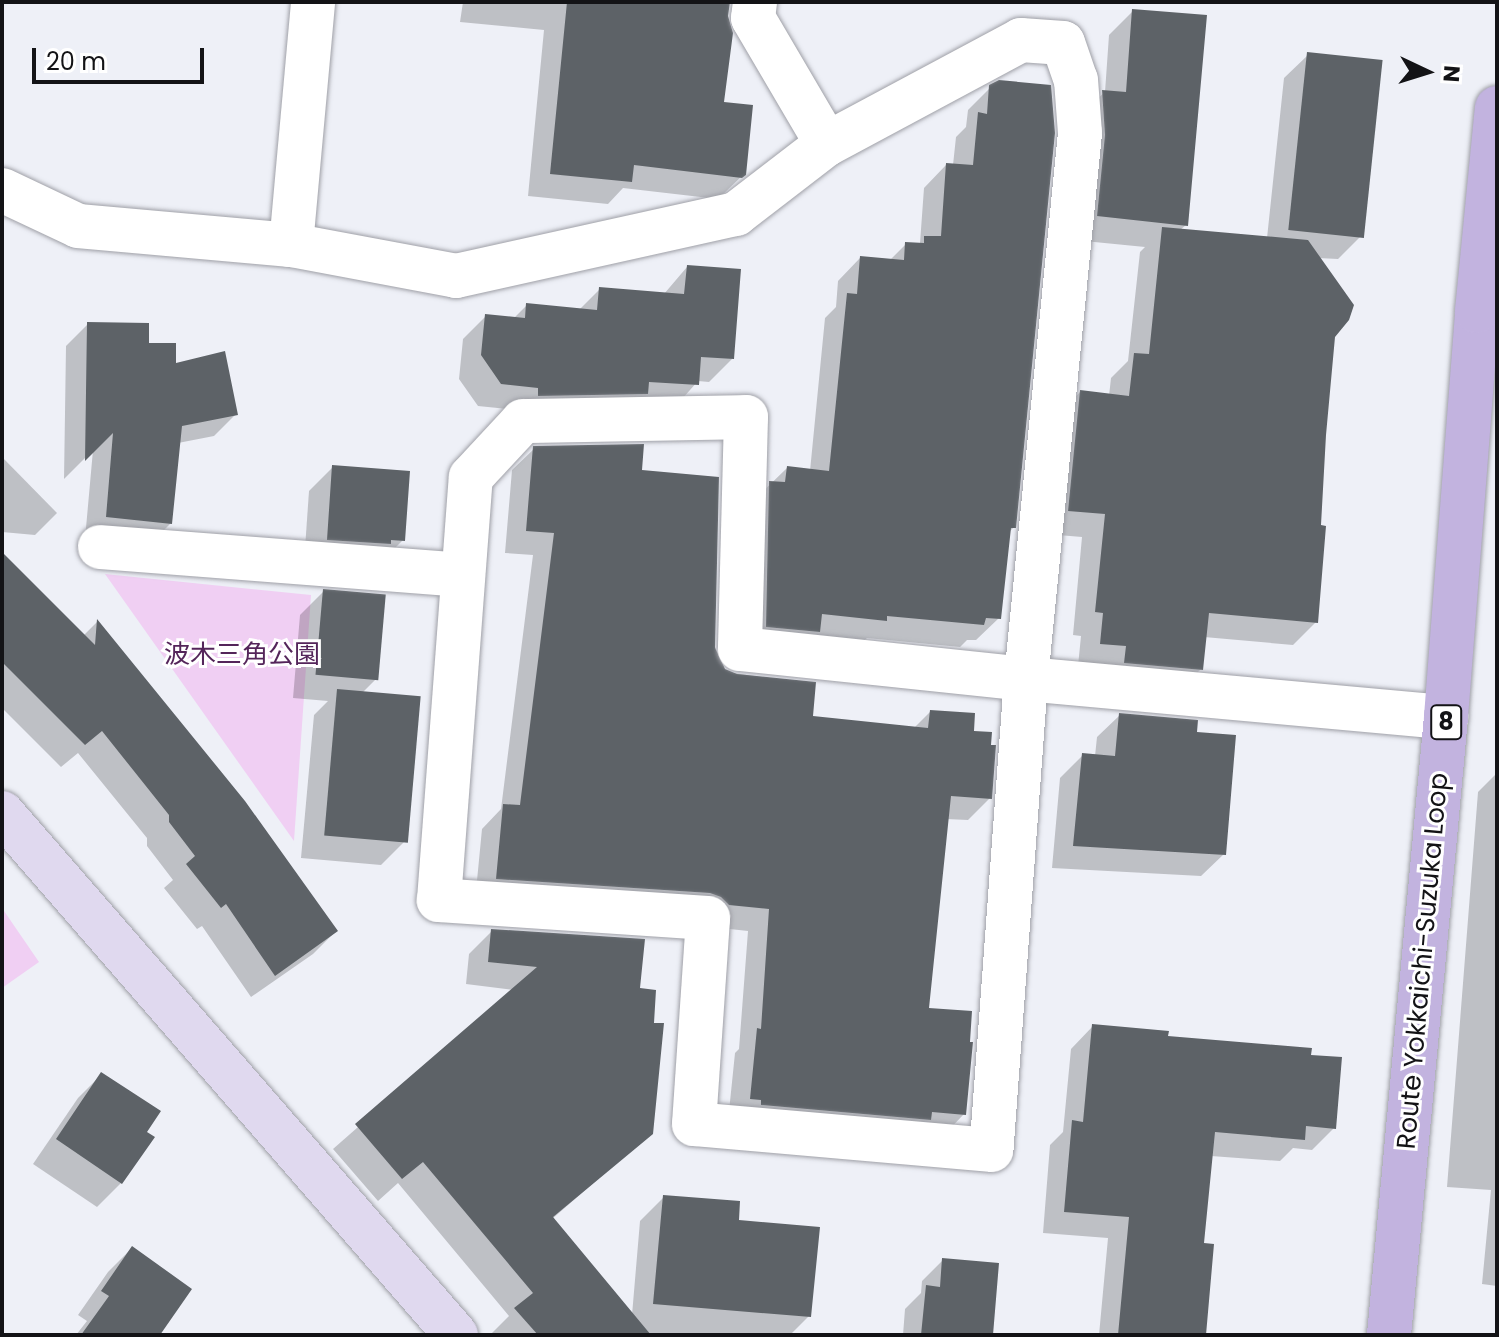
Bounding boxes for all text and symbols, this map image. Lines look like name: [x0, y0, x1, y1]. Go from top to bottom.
scale bar: [36, 32, 208, 82]
north arrow: [1387, 32, 1467, 112]
text: 20 m: [46, 45, 106, 78]
text: N: [1435, 64, 1467, 83]
park label: 波木三角公園: [164, 639, 320, 671]
road number: 8: [1430, 702, 1462, 742]
street label: Route Yokkaichi-Suzuka Loop: [1391, 772, 1455, 1150]

